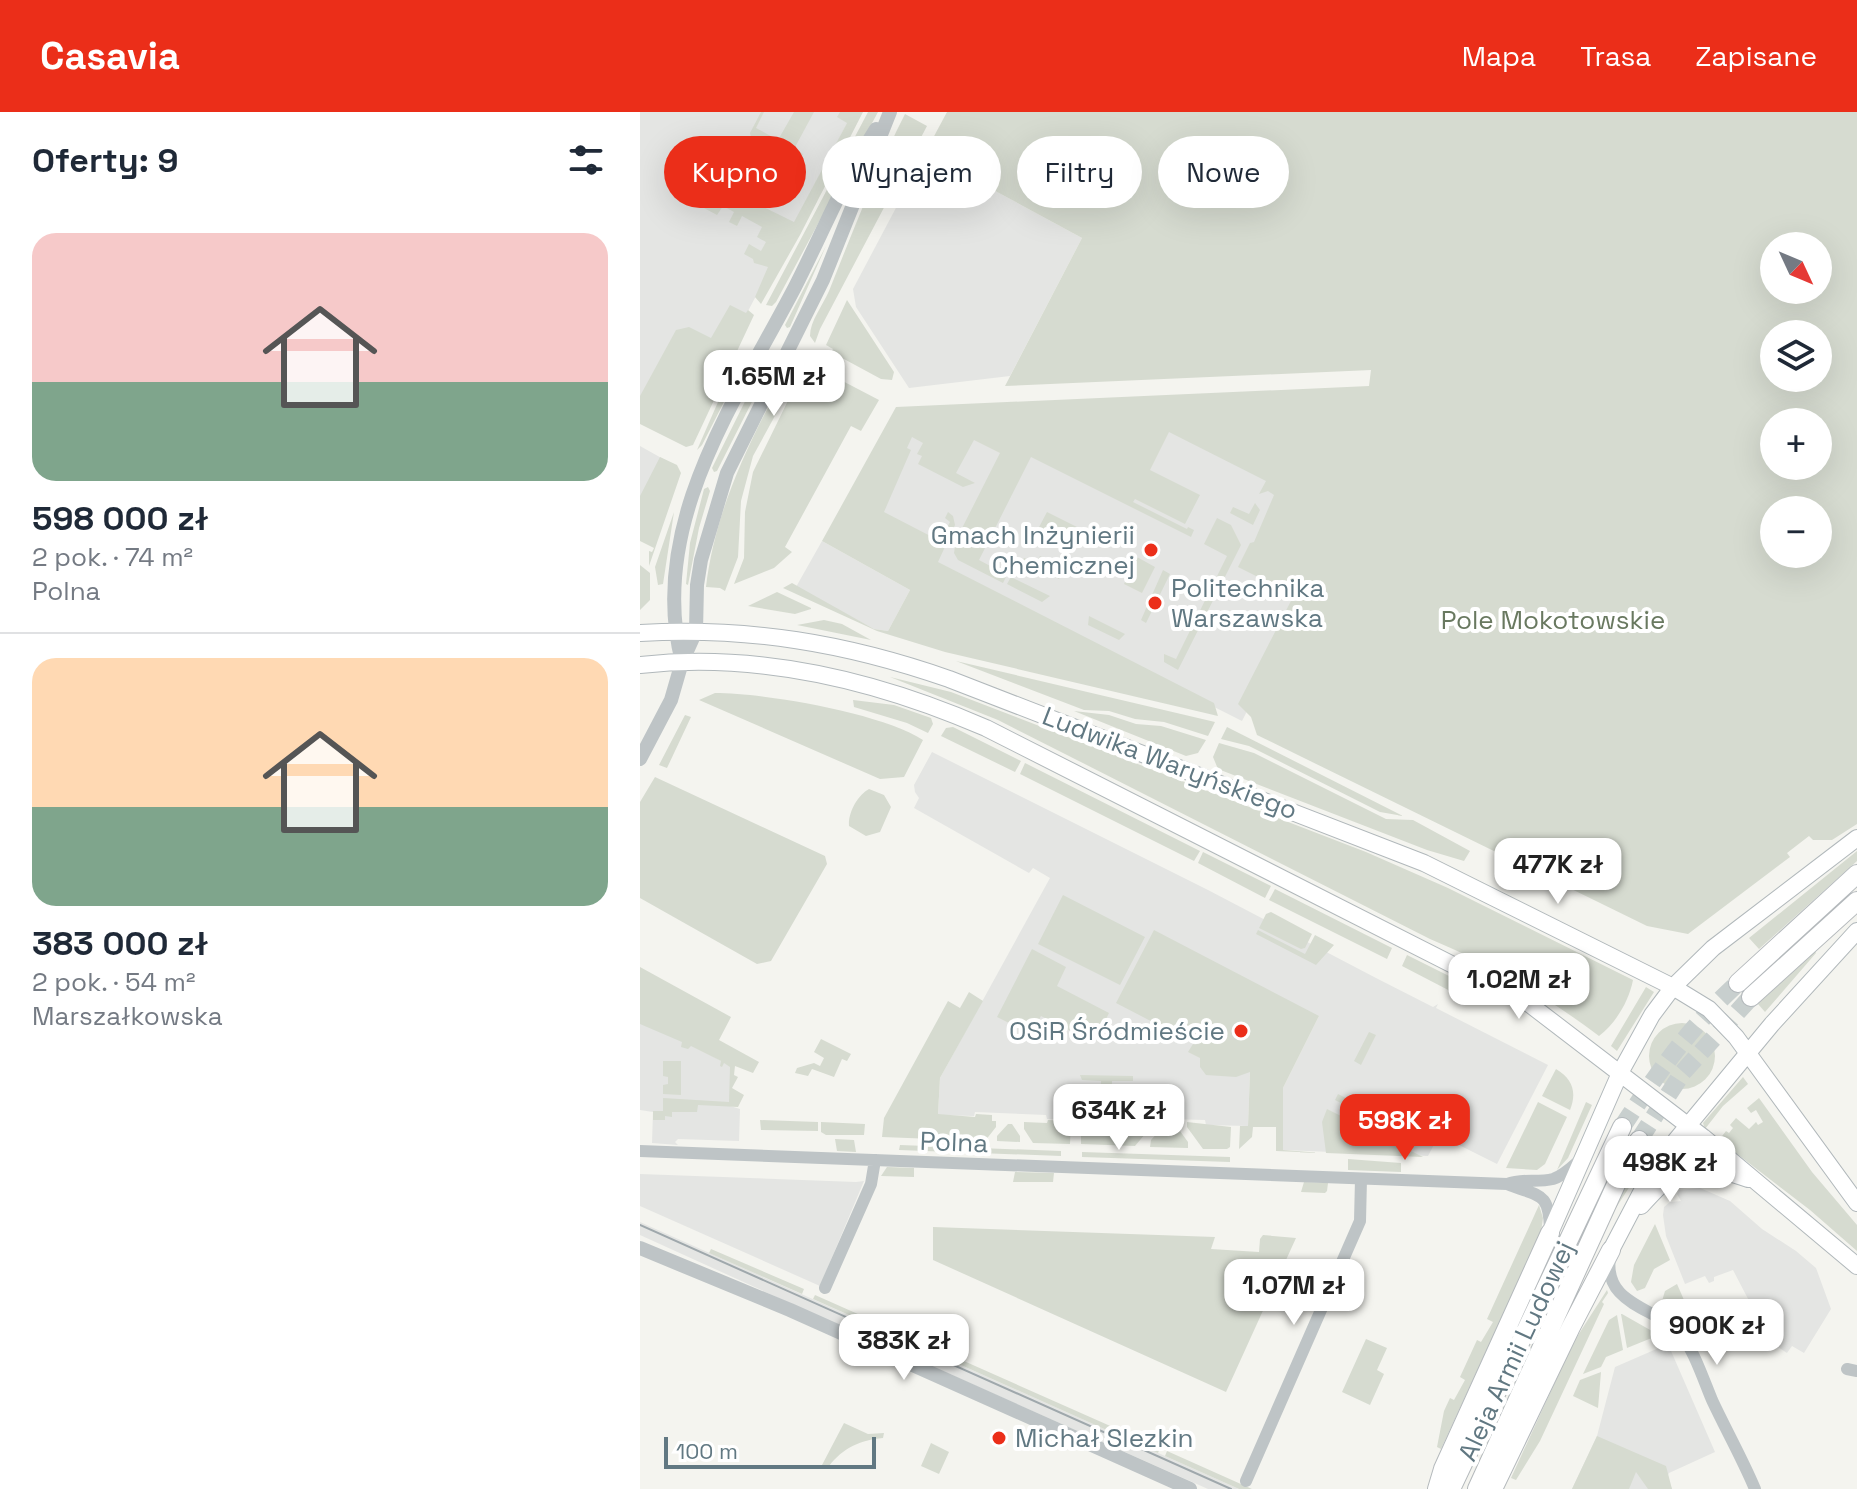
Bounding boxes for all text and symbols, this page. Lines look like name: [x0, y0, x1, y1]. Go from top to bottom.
text: Casavia: [40, 32, 180, 80]
text: Mapa: [1462, 38, 1536, 74]
text: Trasa: [1580, 38, 1651, 74]
text: Zapisane: [1695, 38, 1817, 74]
chip: Kupno: [664, 136, 806, 208]
chip: Wynajem: [822, 136, 1001, 208]
chip: Filtry: [1017, 136, 1142, 208]
chip: Nowe: [1158, 136, 1289, 208]
icon: filters: [564, 138, 608, 182]
text: Oferty: 9: [32, 139, 179, 182]
north arrow: [1760, 232, 1832, 304]
map controls: [1760, 232, 1832, 568]
icon: home: [248, 285, 392, 429]
button: layers: [1760, 320, 1832, 392]
pin: 1.65M zł: [691, 350, 857, 418]
text: 1.65M zł: [722, 359, 826, 393]
button: +: [1760, 408, 1832, 480]
button: −: [1760, 496, 1832, 568]
text: 598 000 zł: [32, 497, 209, 540]
place label: Gmach Inżynierii Chemicznej: [931, 518, 1135, 582]
text: 2 pok. · 74 m²: [32, 540, 193, 574]
marker: Gmach Inżynierii Chemicznej: [1142, 541, 1160, 559]
place label: Politechnika Warszawska: [1171, 571, 1324, 635]
text: Polna: [32, 574, 101, 608]
marker: Politechnika Warszawska: [1146, 594, 1164, 612]
park label: Pole Mokotowskie: [1441, 603, 1665, 637]
street label: Ludwika Waryńskiego: [1038, 699, 1302, 827]
icon: home: [248, 710, 392, 854]
pin: 477K zł: [1484, 838, 1632, 906]
text: 477K zł: [1512, 847, 1604, 881]
text: 383 000 zł: [32, 922, 209, 965]
pin: 1.02M zł: [1436, 953, 1602, 1021]
text: 1.02M zł: [1466, 962, 1572, 996]
text: 2 pok. · 54 m²: [32, 965, 196, 999]
text: Marszałkowska: [32, 999, 223, 1033]
place label: OSiR Śródmieście: [1009, 1014, 1225, 1048]
marker: OSiR Śródmieście: [1232, 1022, 1250, 1040]
pin: 634K zł: [1045, 1084, 1193, 1152]
text: 634K zł: [1071, 1093, 1167, 1127]
pin: 598K zł: [1331, 1094, 1479, 1162]
text: 598K zł: [1358, 1103, 1452, 1137]
street label: Polna: [919, 1124, 989, 1160]
pin: 498K zł: [1596, 1136, 1744, 1204]
text: 498K zł: [1622, 1145, 1718, 1179]
street label: Aleja Armii Ludowej: [1450, 1236, 1582, 1466]
pin: 1.07M zł: [1211, 1259, 1377, 1327]
text: 1.07M zł: [1242, 1268, 1346, 1302]
pin: 900K zł: [1643, 1299, 1791, 1367]
text: 900K zł: [1669, 1308, 1765, 1342]
pin: 383K zł: [830, 1314, 978, 1382]
text: 383K zł: [857, 1323, 951, 1357]
place label: Michał Slezkin: [1015, 1421, 1193, 1455]
marker: Michał Slezkin: [990, 1429, 1008, 1447]
scale bar: [664, 1433, 876, 1469]
text: 100 m: [676, 1437, 738, 1465]

